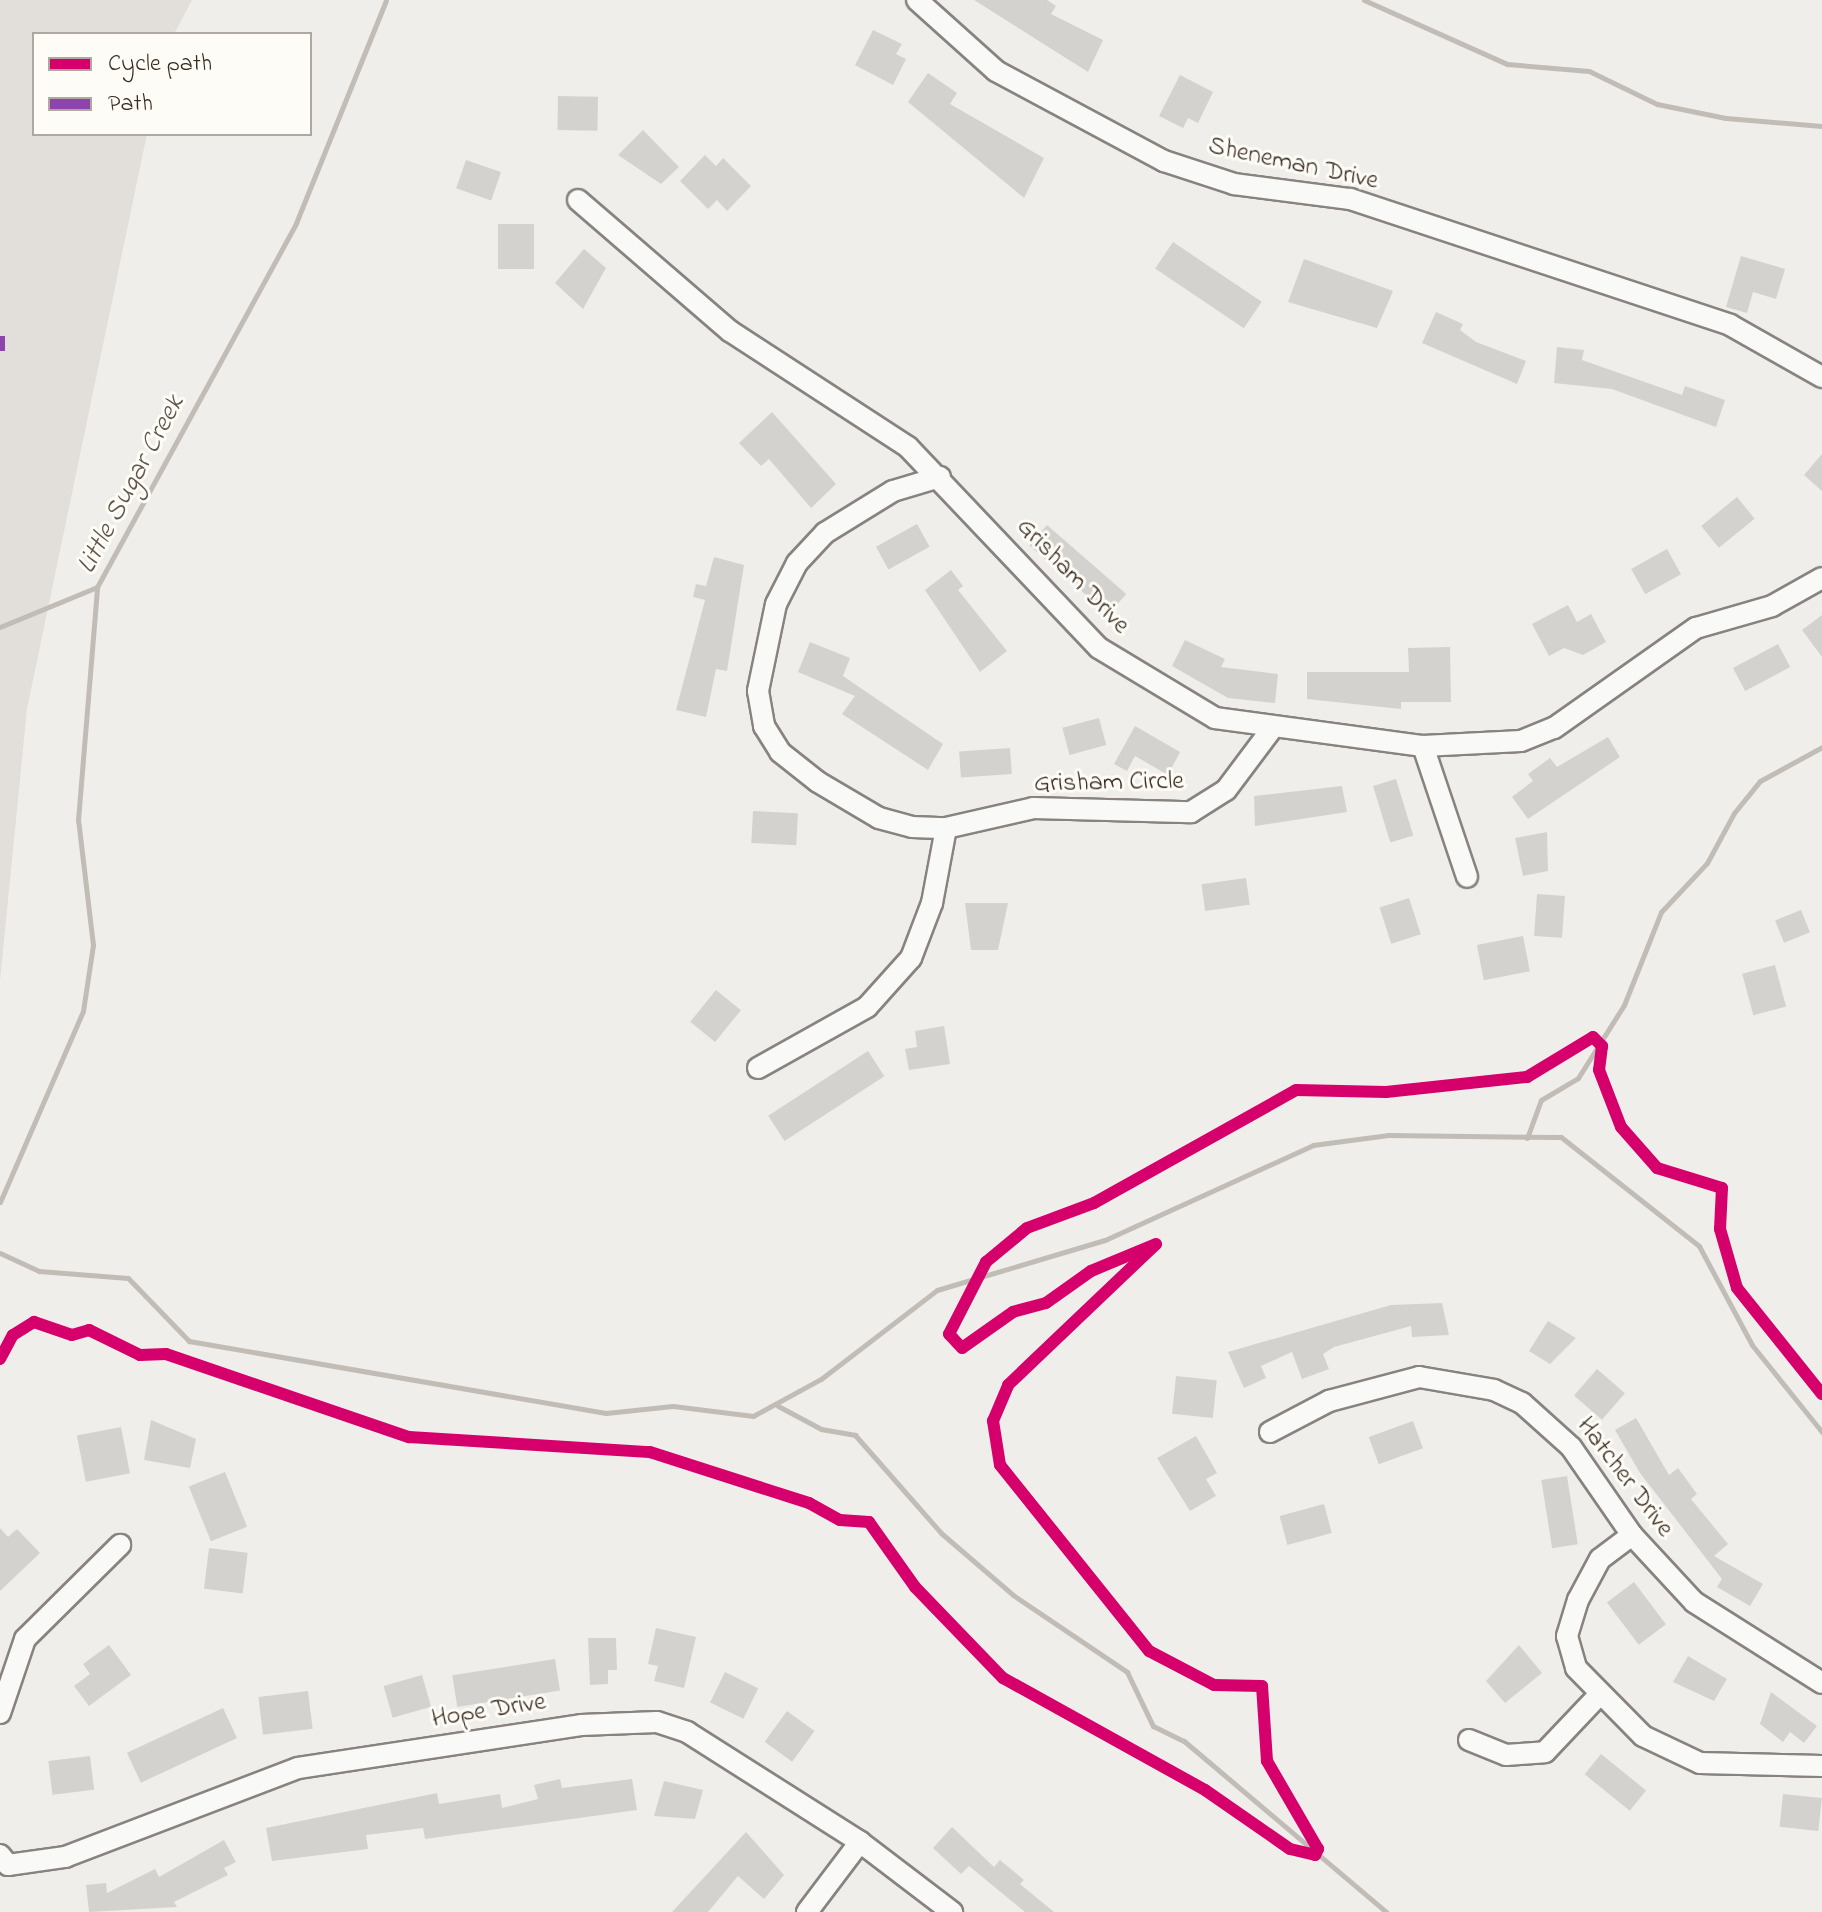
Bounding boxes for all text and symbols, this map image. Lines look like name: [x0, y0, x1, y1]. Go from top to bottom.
legend: [32, 32, 312, 136]
text: Cycle path: [108, 47, 212, 82]
text: Path: [108, 87, 153, 122]
street label: Sheneman Drive: [1205, 132, 1381, 198]
water label: Little Sugar Creek: [71, 390, 193, 580]
street label: Grisham Drive: [1009, 512, 1135, 642]
street label: Grisham Circle: [1034, 767, 1184, 801]
street label: Hatcher Drive: [1569, 1412, 1679, 1544]
street label: Hope Drive: [430, 1688, 548, 1736]

